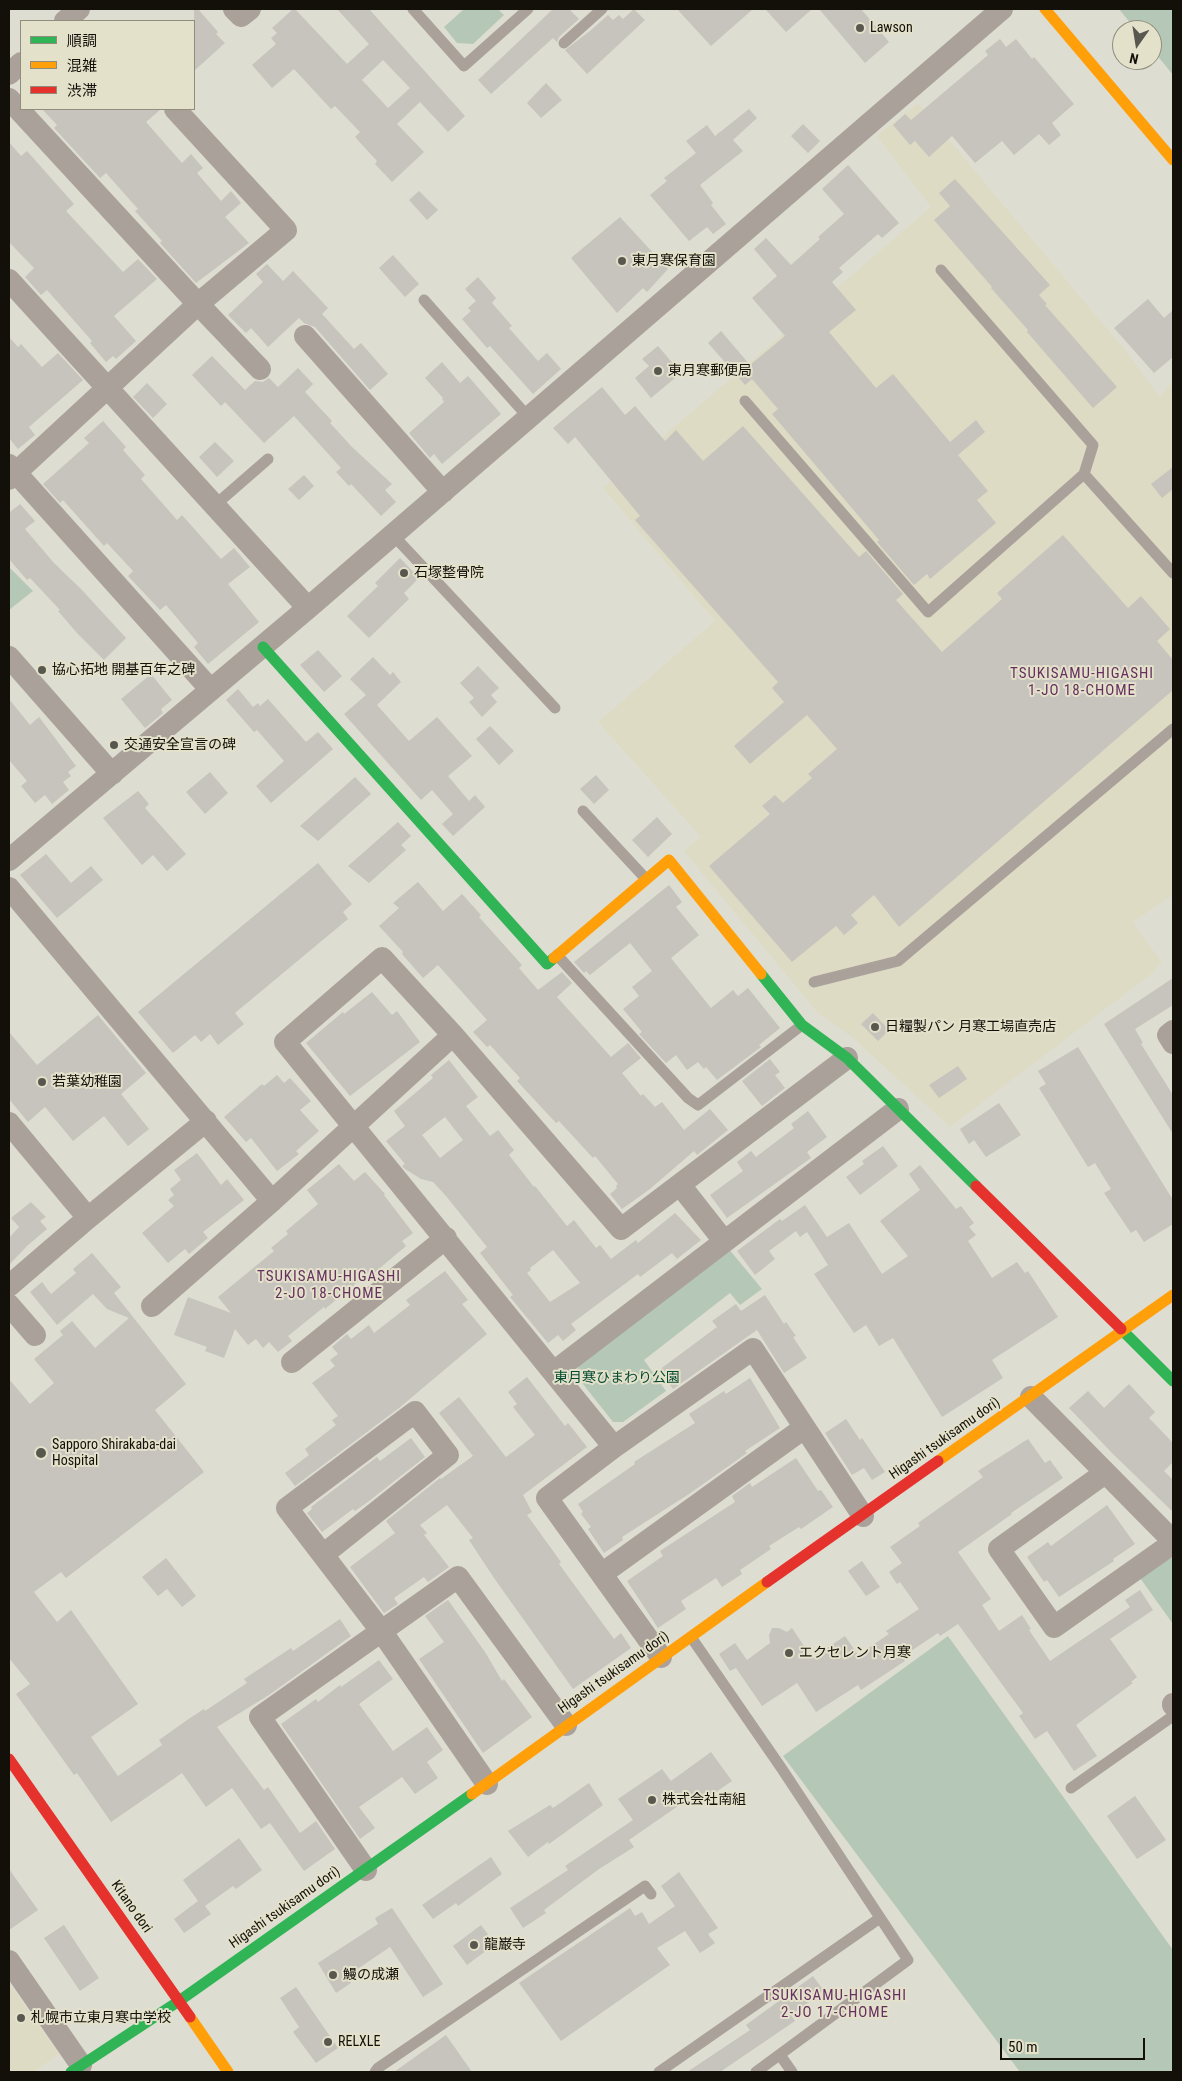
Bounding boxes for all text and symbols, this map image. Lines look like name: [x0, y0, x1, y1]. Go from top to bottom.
legend: [20, 20, 195, 110]
place label: Lawson: [870, 20, 913, 36]
north arrow: [1112, 20, 1162, 70]
marker: Lawson: [854, 22, 866, 34]
text: 順調: [67, 32, 97, 50]
text: N: [1128, 50, 1140, 67]
text: 混雑: [67, 57, 97, 75]
text: 渋滞: [67, 82, 97, 100]
place label: 東月寒保育園: [632, 253, 716, 269]
marker: 東月寒保育園: [616, 255, 628, 267]
place label: 東月寒郵便局: [668, 363, 752, 379]
marker: 東月寒郵便局: [652, 365, 664, 377]
place label: 石塚整骨院: [414, 565, 484, 581]
marker: 石塚整骨院: [398, 567, 410, 579]
place label: 協心拓地 開基百年之碑: [52, 662, 195, 678]
marker: 協心拓地 開基百年之碑: [36, 664, 48, 676]
district label: TSUKISAMU-HIGASHI 1-JO 18-CHOME: [1008, 665, 1156, 700]
place label: 交通安全宣言の碑: [124, 737, 236, 753]
marker: 交通安全宣言の碑: [108, 739, 120, 751]
place label: 日糧製パン 月寒工場直売店: [885, 1019, 1056, 1035]
marker: 日糧製パン 月寒工場直売店: [869, 1021, 881, 1033]
place label: 若葉幼稚園: [52, 1074, 122, 1090]
marker: 若葉幼稚園: [36, 1076, 48, 1088]
district label: TSUKISAMU-HIGASHI 2-JO 18-CHOME: [255, 1268, 403, 1303]
park label: 東月寒ひまわり公園: [554, 1370, 680, 1386]
street label: Higashi tsukisamu dori): [886, 1394, 1004, 1484]
place label: Sapporo Shirakaba-dai Hospital: [52, 1437, 176, 1470]
marker: Sapporo Shirakaba-dai Hospital: [34, 1446, 48, 1460]
street label: Higashi tsukisamu dori): [555, 1628, 673, 1718]
place label: エクセレント月寒: [799, 1645, 911, 1661]
marker: エクセレント月寒: [783, 1647, 795, 1659]
place label: 株式会社南組: [662, 1792, 746, 1808]
marker: 株式会社南組: [646, 1794, 658, 1806]
street label: Higashi tsukisamu dori): [226, 1863, 344, 1953]
street label: Kitano dori: [107, 1878, 155, 1936]
place label: 龍巌寺: [484, 1937, 526, 1953]
marker: 龍巌寺: [468, 1939, 480, 1951]
place label: 鰻の成瀬: [343, 1967, 399, 1983]
marker: 鰻の成瀬: [327, 1969, 339, 1981]
district label: TSUKISAMU-HIGASHI 2-JO 17-CHOME: [761, 1987, 909, 2022]
place label: 札幌市立東月寒中学校: [31, 2010, 171, 2026]
marker: 札幌市立東月寒中学校: [15, 2012, 27, 2024]
scale bar: [1002, 2028, 1147, 2060]
place label: RELXLE: [338, 2034, 380, 2050]
marker: RELXLE: [322, 2036, 334, 2048]
text: 50 m: [1008, 2038, 1038, 2056]

